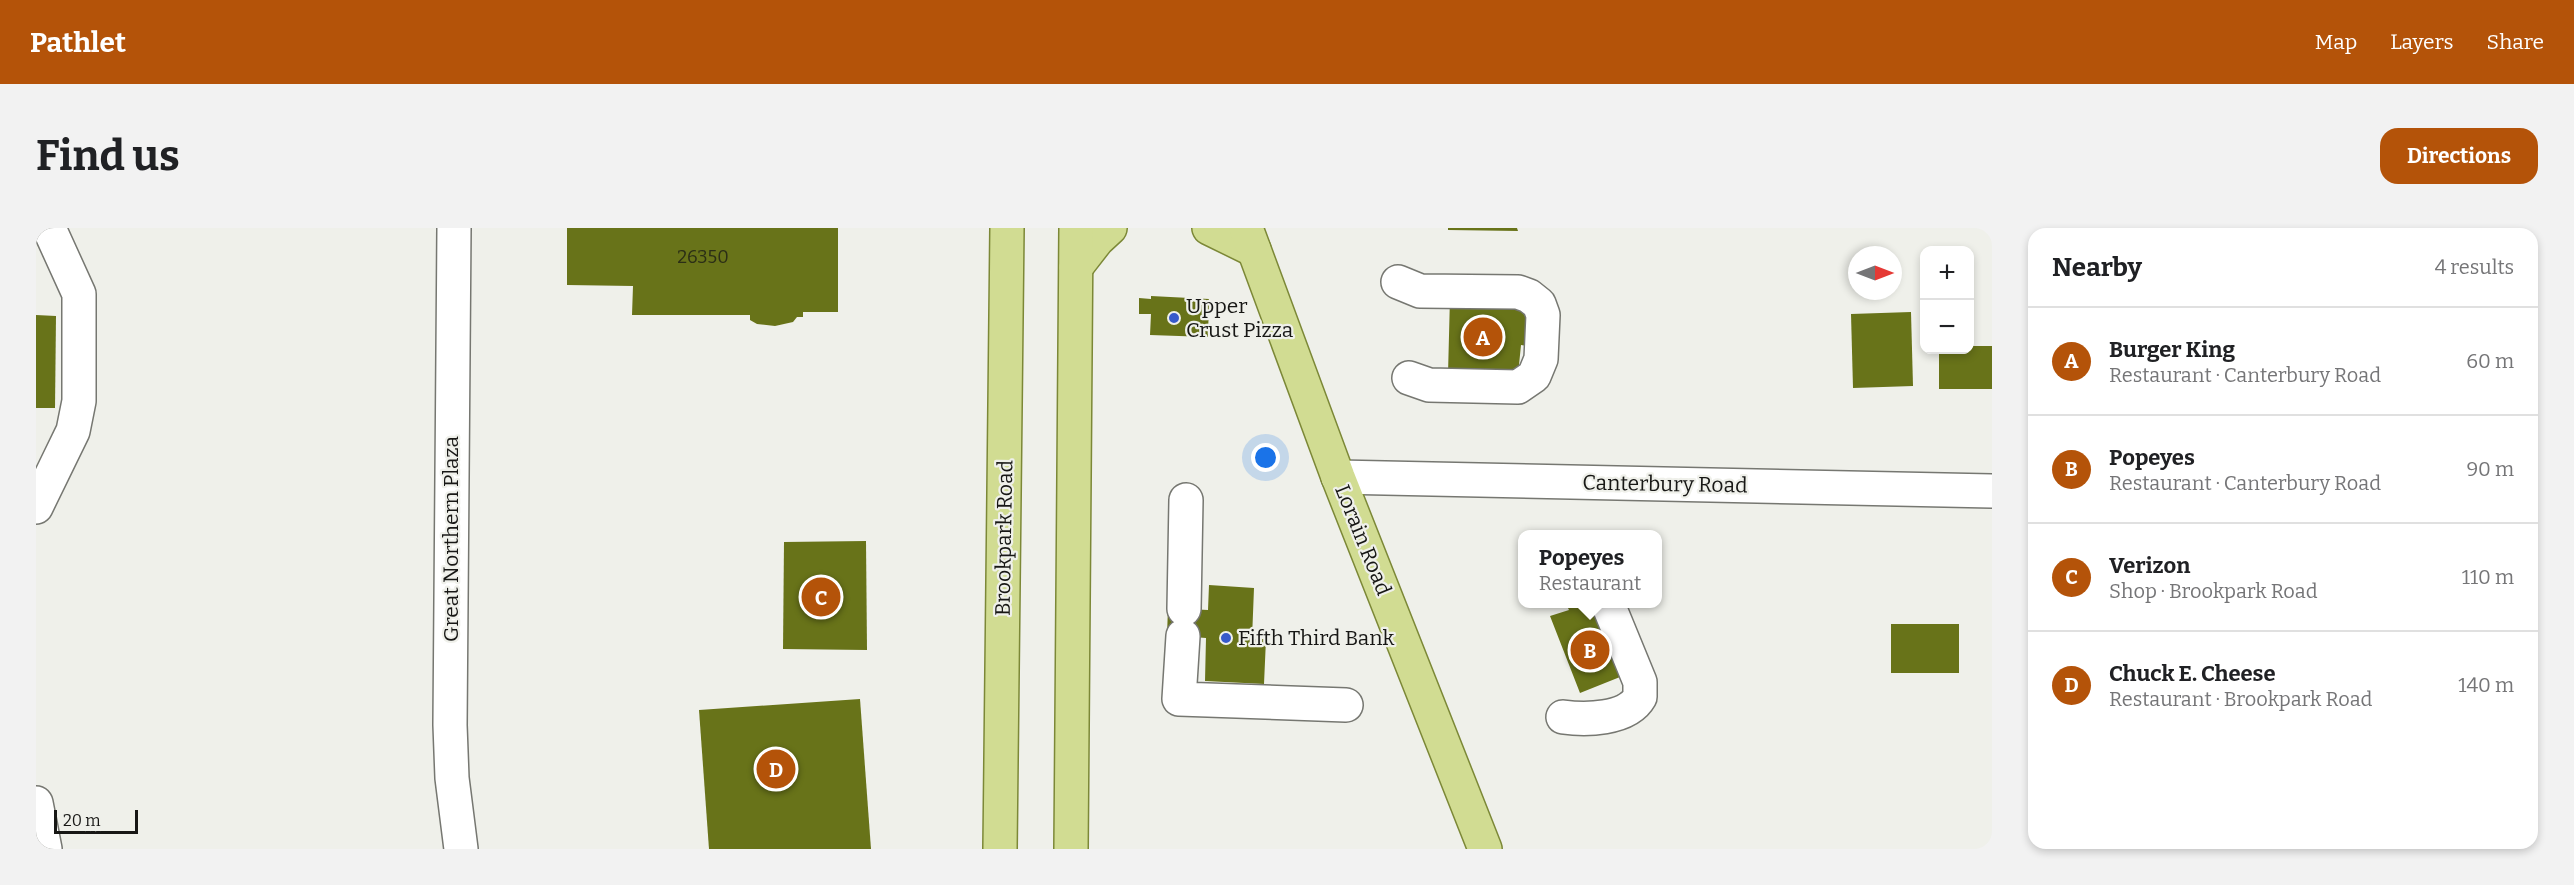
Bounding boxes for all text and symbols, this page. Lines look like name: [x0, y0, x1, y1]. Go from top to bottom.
text: Pathlet: [30, 26, 126, 59]
text: Map: [2315, 29, 2357, 55]
text: Layers: [2390, 29, 2454, 55]
text: Share: [2487, 29, 2544, 55]
button: Directions: [2380, 128, 2538, 184]
text: Find us: [36, 131, 180, 181]
house number: 26350: [677, 246, 729, 268]
north arrow: [1848, 246, 1902, 300]
map controls: [1920, 246, 1974, 354]
button: +: [1920, 246, 1974, 300]
text: Nearby: [2052, 252, 2142, 283]
text: 4 results: [2435, 255, 2514, 279]
place label: Upper Crust Pizza: [1186, 293, 1294, 343]
button: −: [1920, 300, 1974, 354]
marker: Upper Crust Pizza: [1167, 311, 1181, 325]
pin: A: [1464, 314, 1502, 360]
text: Burger King: [2109, 336, 2235, 363]
text: A: [2064, 349, 2079, 373]
text: 60 m: [2466, 349, 2514, 373]
text: Restaurant · Canterbury Road: [2109, 363, 2381, 387]
street label: Great Northern Plaza: [438, 435, 464, 642]
your location: [1251, 443, 1280, 472]
text: Popeyes: [2109, 444, 2195, 471]
text: B: [2065, 457, 2078, 481]
text: 90 m: [2466, 457, 2514, 481]
street label: Brookpark Road: [990, 460, 1018, 616]
street label: Canterbury Road: [1582, 470, 1748, 498]
text: Restaurant · Canterbury Road: [2109, 471, 2381, 495]
street label: Lorain Road: [1329, 481, 1397, 599]
popup: [1518, 530, 1662, 608]
text: Popeyes: [1539, 544, 1624, 571]
text: Verizon: [2109, 552, 2190, 579]
text: C: [2065, 565, 2078, 589]
text: 110 m: [2462, 565, 2514, 589]
text: Restaurant: [1539, 571, 1641, 595]
pin: C: [802, 574, 840, 620]
text: Shop · Brookpark Road: [2109, 579, 2318, 603]
place label: Fifth Third Bank: [1238, 625, 1395, 651]
pin: B: [1570, 628, 1610, 672]
marker: Fifth Third Bank: [1219, 631, 1233, 645]
text: Chuck E. Cheese: [2109, 660, 2275, 687]
text: D: [2064, 673, 2079, 697]
text: 140 m: [2458, 673, 2514, 697]
text: Restaurant · Brookpark Road: [2109, 687, 2372, 711]
pin: D: [756, 746, 796, 792]
scale bar: [54, 807, 138, 834]
text: 20 m: [63, 811, 100, 830]

